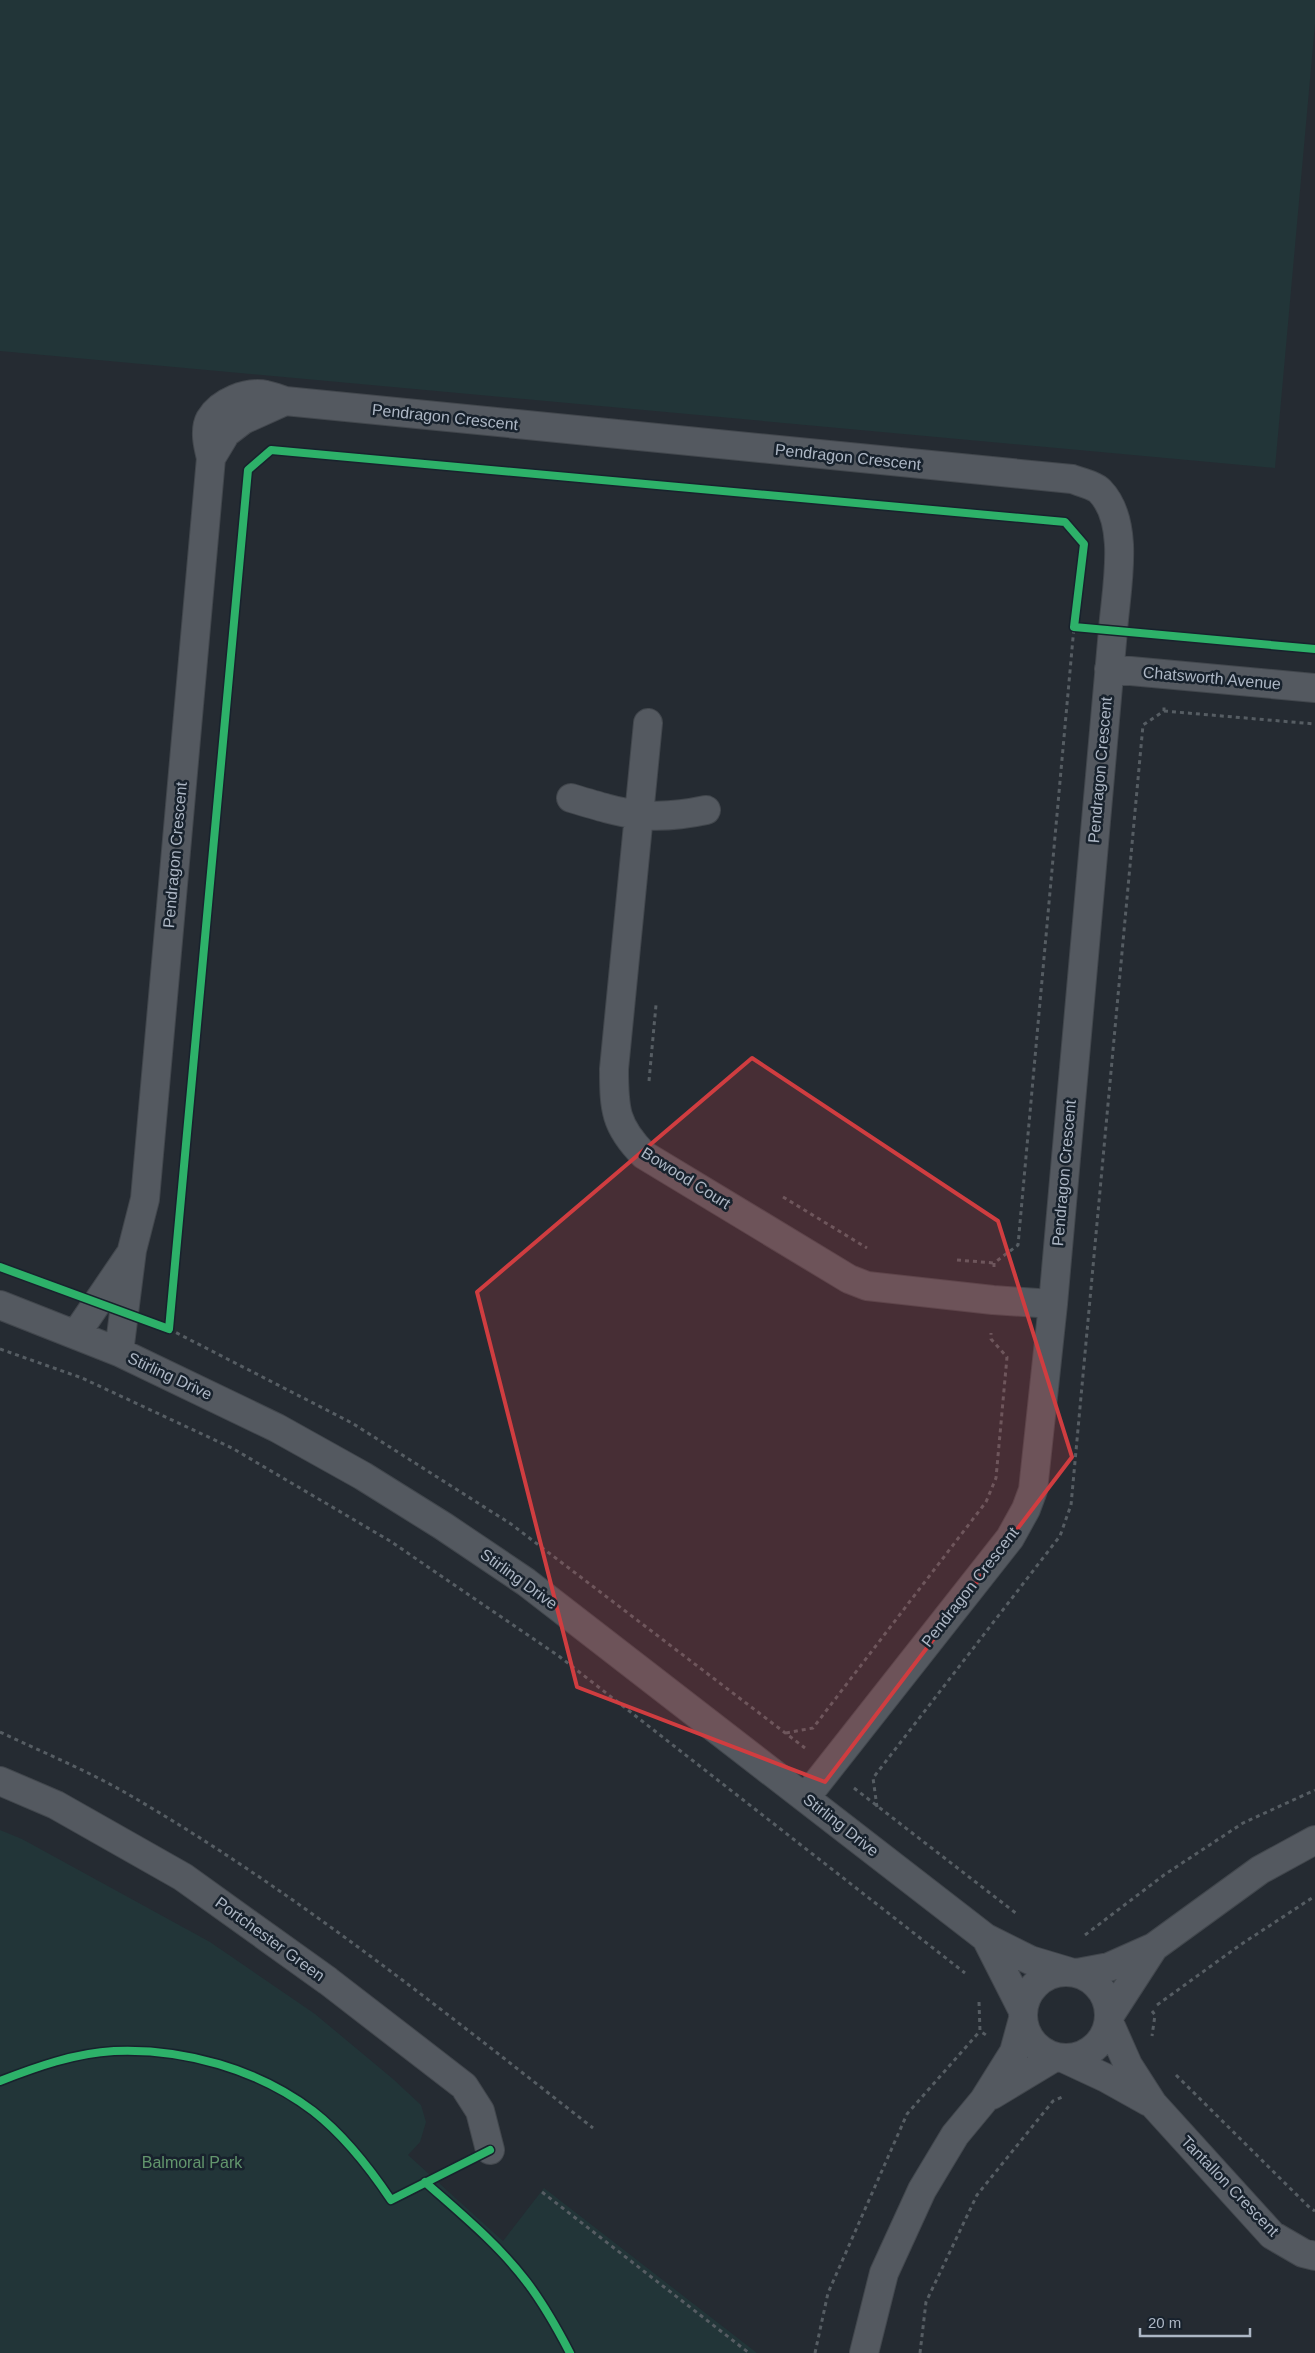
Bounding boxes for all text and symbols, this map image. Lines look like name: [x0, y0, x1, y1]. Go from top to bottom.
street label: Pendragon Crescent: [371, 401, 519, 433]
street label: Pendragon Crescent: [774, 441, 922, 473]
street label: Chatsworth Avenue: [1142, 663, 1282, 693]
street label: Pendragon Crescent: [1085, 696, 1115, 844]
street label: Pendragon Crescent: [160, 781, 190, 929]
street label: Pendragon Crescent: [1049, 1099, 1079, 1247]
street label: Bowood Court: [639, 1144, 734, 1212]
street label: Stirling Drive: [125, 1349, 215, 1403]
street label: Pendragon Crescent: [918, 1524, 1022, 1650]
street label: Stirling Drive: [477, 1545, 561, 1613]
street label: Stirling Drive: [800, 1790, 882, 1860]
street label: Portchester Green: [212, 1894, 328, 1984]
street label: Tantallon Crescent: [1178, 2132, 1283, 2240]
park label: Balmoral Park: [142, 2154, 243, 2171]
scale bar: [1140, 2306, 1250, 2338]
text: 20 m: [1148, 2314, 1181, 2331]

